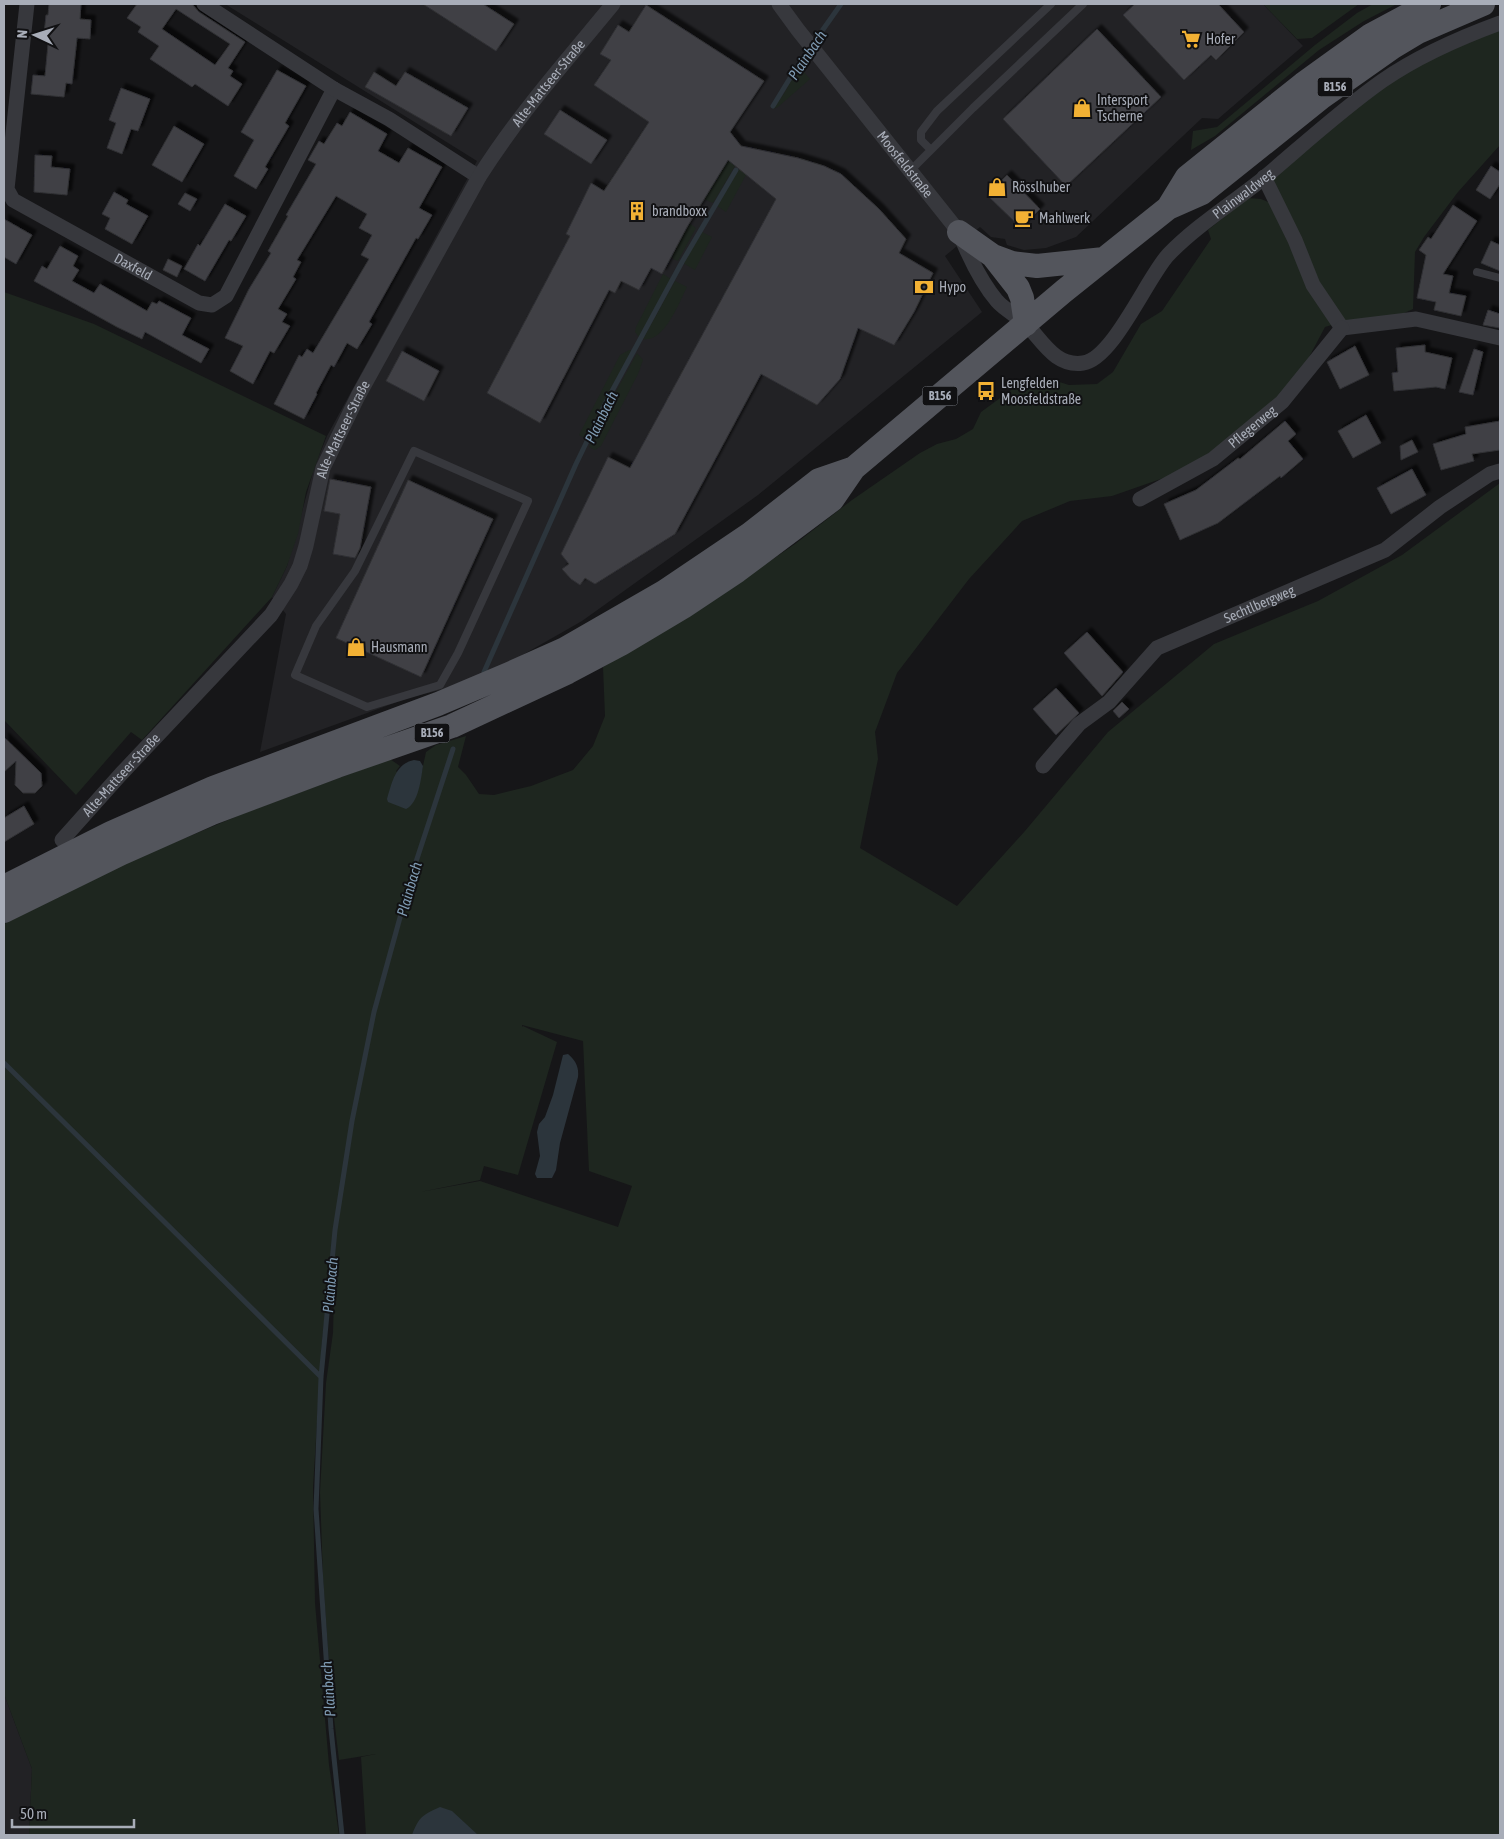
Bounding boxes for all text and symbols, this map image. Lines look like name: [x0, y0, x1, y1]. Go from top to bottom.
north arrow: [10, 10, 60, 60]
water label: Plainbach: [784, 27, 830, 83]
supermarket icon: Hofer: [1180, 28, 1202, 50]
text: N: [14, 29, 30, 39]
place label: Hofer: [1206, 31, 1236, 47]
street label: Alte-Mattseer-Straße: [509, 36, 588, 130]
road number: B156: [1318, 77, 1352, 96]
place label: Intersport Tscherne: [1097, 92, 1148, 124]
shop icon: Intersport Tscherne: [1071, 97, 1093, 119]
street label: Moosfeldstraße: [874, 128, 936, 201]
street label: Plainwaldweg: [1209, 165, 1277, 222]
shop icon: Rösslhuber: [986, 176, 1008, 198]
place label: Rösslhuber: [1012, 179, 1071, 195]
building icon: brandboxx: [626, 200, 648, 222]
place label: brandboxx: [652, 203, 707, 219]
cafe icon: Mahlwerk: [1013, 207, 1035, 229]
place label: Mahlwerk: [1039, 210, 1090, 226]
street label: Daxfeld: [112, 250, 155, 283]
bank icon: Hypo: [913, 276, 935, 298]
place label: Hypo: [939, 279, 966, 295]
place label: Lengfelden Moosfeldstraße: [1001, 375, 1081, 407]
street label: Alte-Mattseer-Straße: [313, 378, 373, 480]
bus stop icon: Lengfelden Moosfeldstraße: [975, 380, 997, 402]
road number: B156: [922, 386, 958, 406]
water label: Plainbach: [581, 388, 621, 446]
street label: Pflegerweg: [1225, 402, 1279, 451]
street label: Sechtlbergweg: [1221, 582, 1297, 626]
shop icon: Hausmann: [345, 636, 367, 658]
place label: Hausmann: [371, 639, 428, 655]
road number: B156: [414, 724, 450, 742]
street label: Alte-Mattseer-Straße: [79, 730, 163, 820]
water label: Plainbach: [393, 860, 425, 918]
water label: Plainbach: [319, 1257, 341, 1313]
water label: Plainbach: [318, 1661, 338, 1717]
scale bar: [12, 1796, 135, 1828]
text: 50 m: [20, 1805, 47, 1822]

